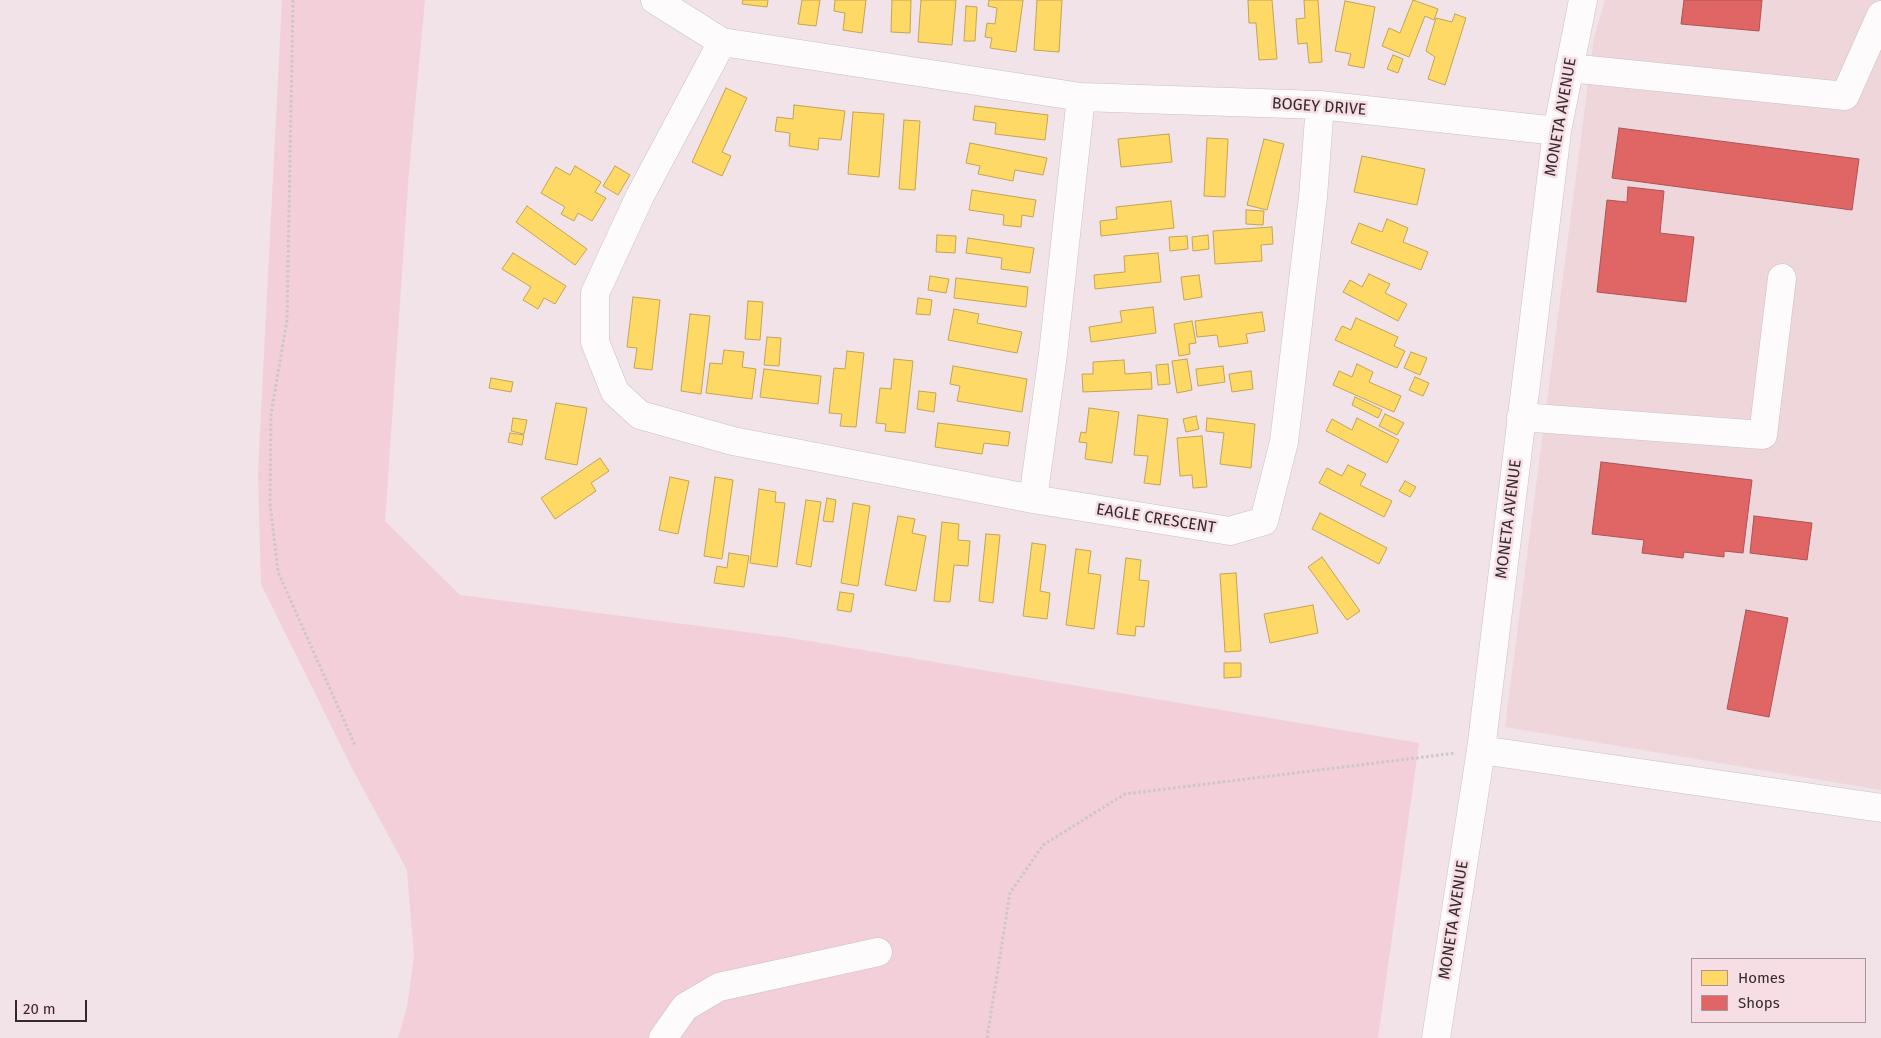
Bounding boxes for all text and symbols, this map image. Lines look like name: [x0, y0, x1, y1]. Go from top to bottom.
street label: MONETA AVENUE: [1541, 56, 1581, 178]
street label: BOGEY DRIVE: [1271, 94, 1367, 120]
street label: MONETA AVENUE: [1492, 458, 1526, 580]
street label: EAGLE CRESCENT: [1095, 500, 1217, 538]
street label: MONETA AVENUE: [1435, 859, 1473, 981]
legend: [1691, 958, 1866, 1023]
text: Homes: [1738, 969, 1785, 987]
scale bar: [18, 990, 90, 1022]
text: Shops: [1738, 994, 1780, 1012]
text: 20 m: [23, 1000, 56, 1018]

